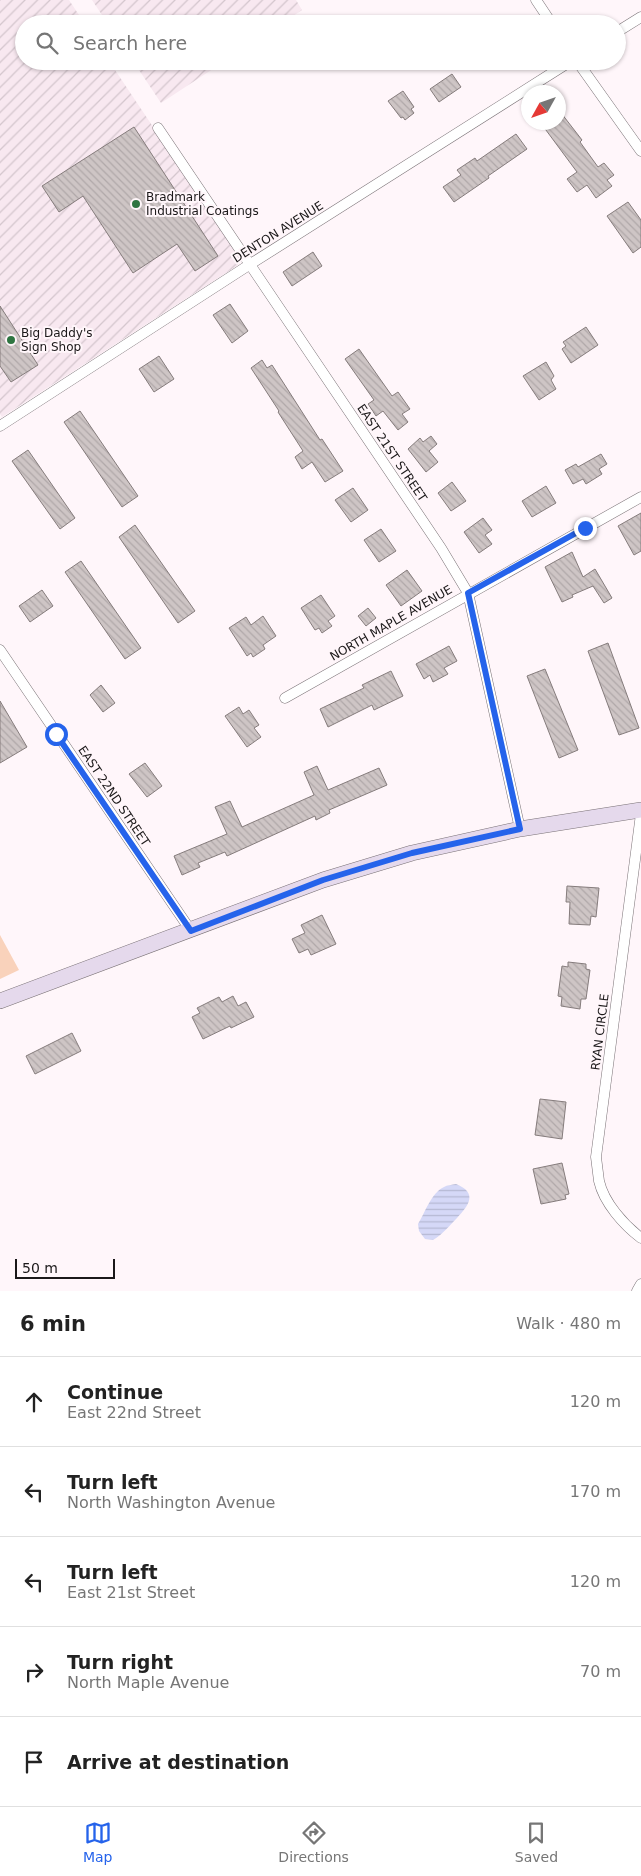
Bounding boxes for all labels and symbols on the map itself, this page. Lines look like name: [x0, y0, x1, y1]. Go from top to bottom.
north arrow: [521, 85, 566, 130]
place label: Bradmark Industrial Coatings: [146, 190, 259, 218]
marker: Bradmark Industrial Coatings: [130, 198, 142, 210]
street label: DENTON AVENUE: [230, 199, 326, 265]
place label: Big Daddy's Sign Shop: [21, 326, 92, 354]
marker: Big Daddy's Sign Shop: [5, 334, 17, 346]
street label: EAST 21ST STREET: [354, 402, 430, 505]
route end: [574, 517, 597, 540]
street label: NORTH MAPLE AVENUE: [328, 582, 454, 664]
route start: [45, 723, 68, 746]
street label: EAST 22ND STREET: [75, 743, 153, 849]
street label: RYAN CIRCLE: [588, 993, 612, 1071]
scale bar: [15, 1256, 115, 1279]

